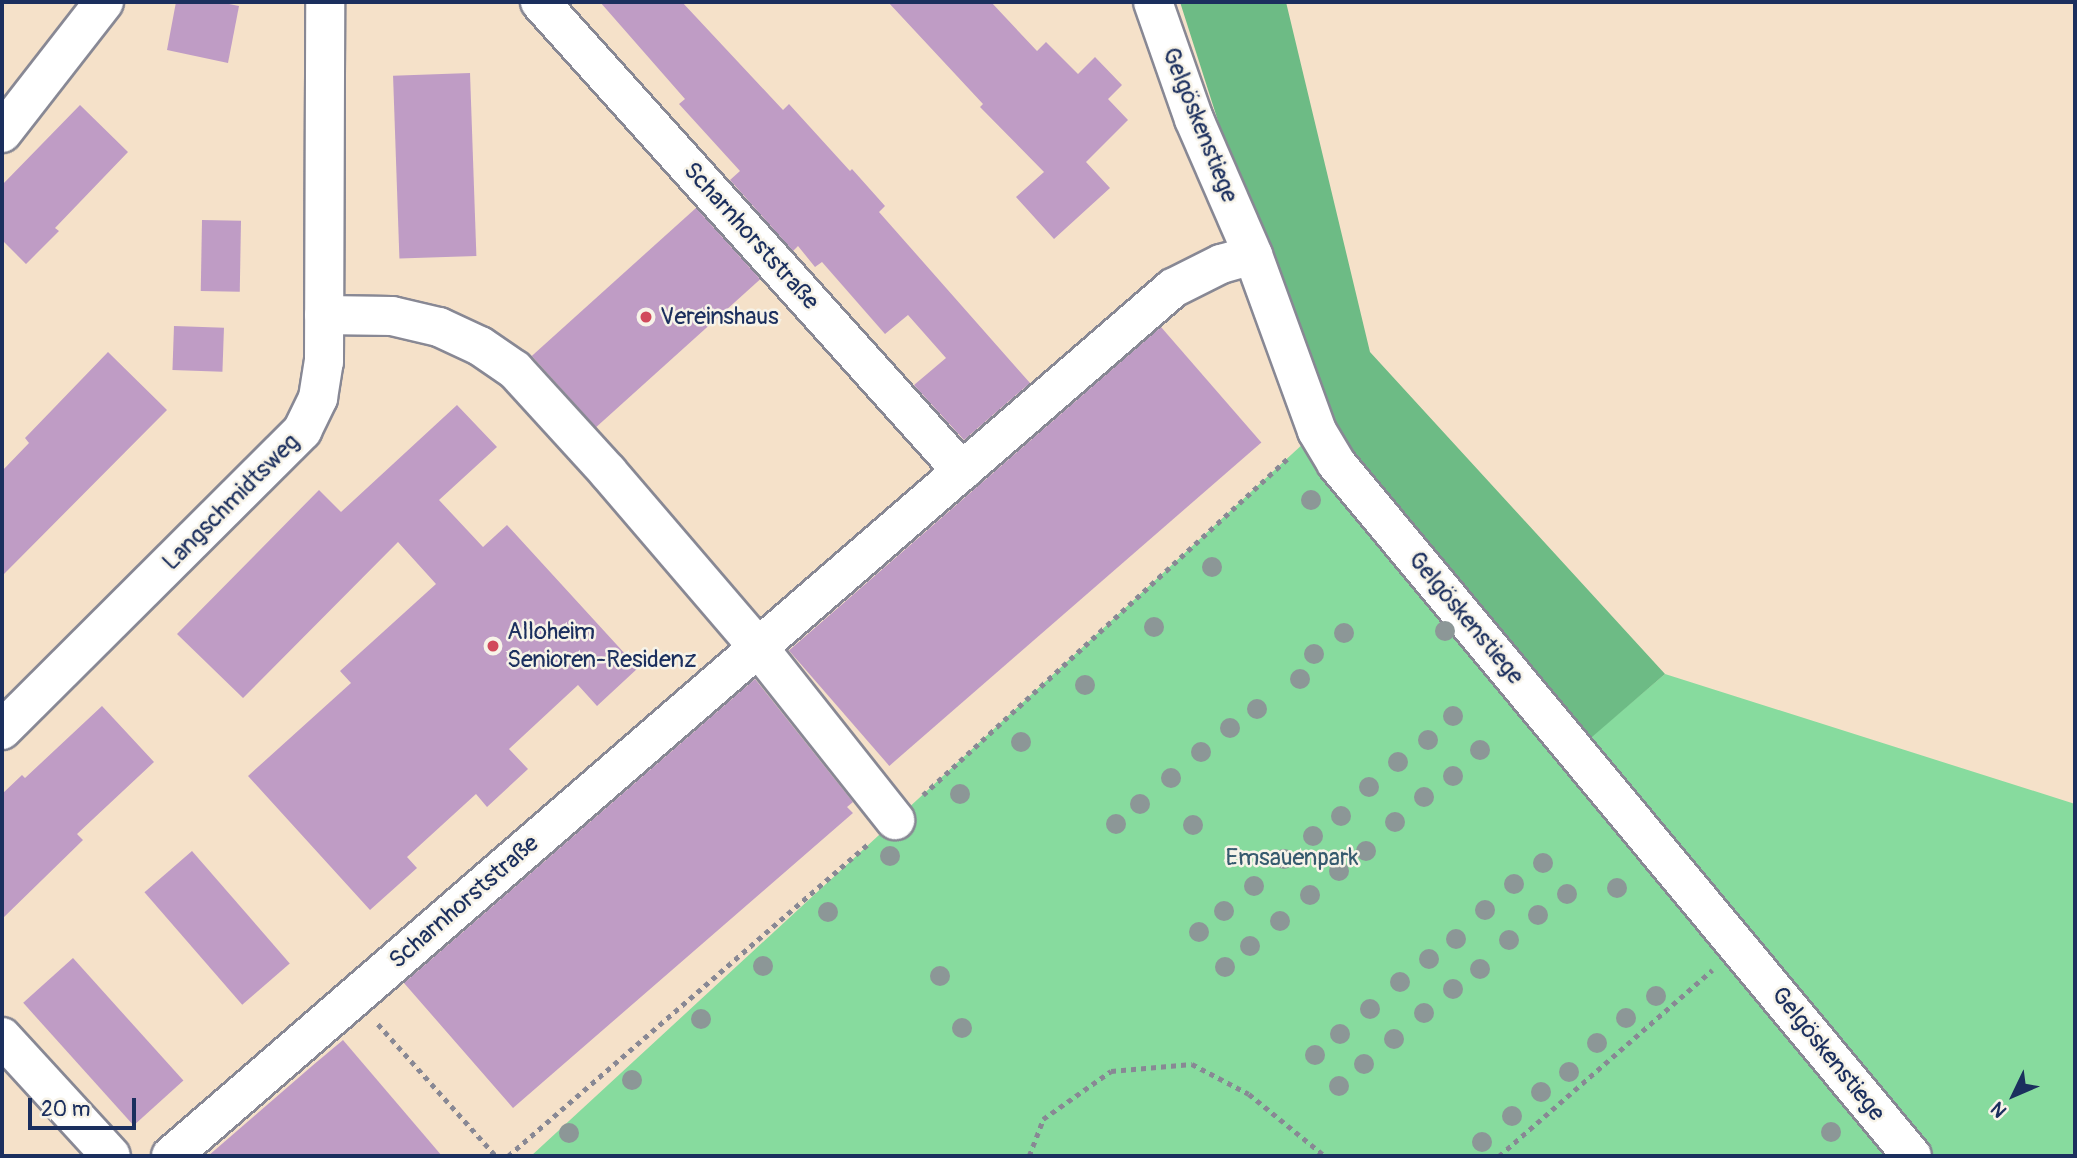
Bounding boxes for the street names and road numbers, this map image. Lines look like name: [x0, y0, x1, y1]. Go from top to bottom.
street label: Gelgöskenstiege: [1156, 43, 1244, 207]
street label: Scharnhorststraße: [677, 156, 825, 316]
street label: Langschmidtsweg: [157, 428, 305, 576]
street label: Gelgöskenstiege: [1402, 546, 1530, 690]
street label: Scharnhorststraße: [383, 829, 545, 975]
street label: Gelgöskenstiege: [1765, 981, 1891, 1127]

